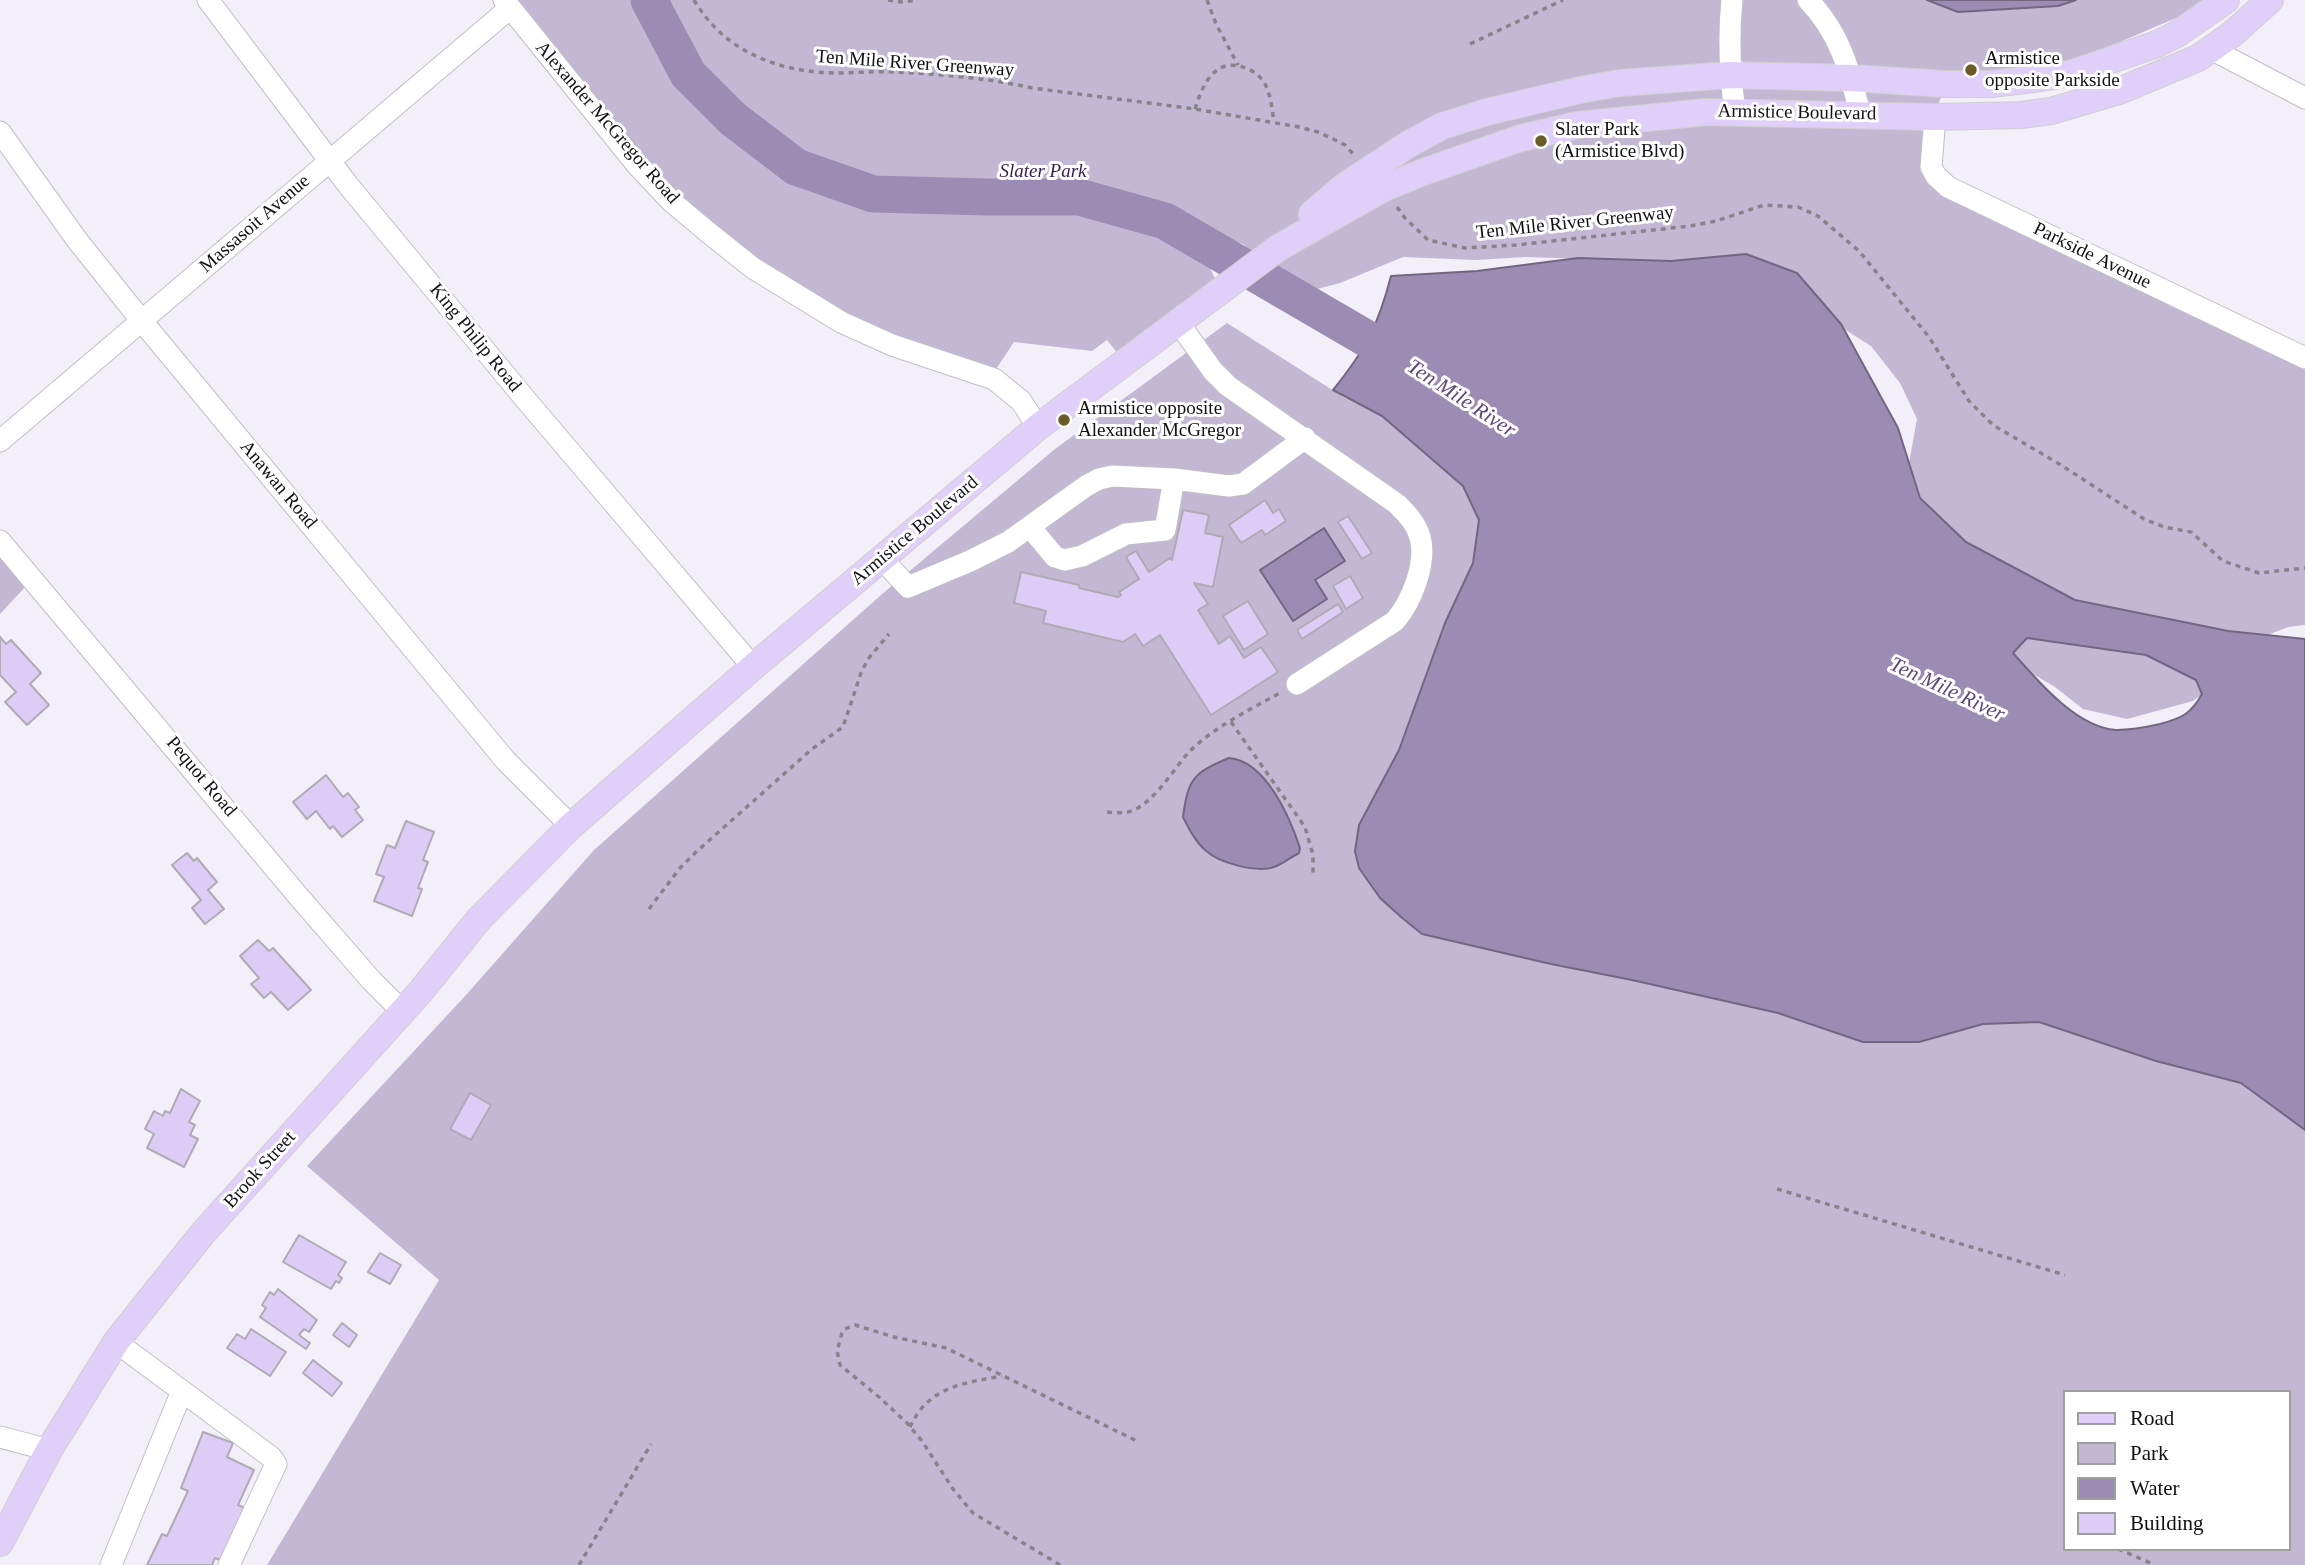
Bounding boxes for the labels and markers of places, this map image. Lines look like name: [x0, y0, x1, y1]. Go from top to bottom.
place label: Armistice opposite Parkside: [1985, 48, 2120, 92]
marker: Armistice opposite Parkside: [1963, 62, 1979, 78]
place label: Slater Park (Armistice Blvd): [1555, 119, 1684, 163]
marker: Slater Park (Armistice Blvd): [1533, 133, 1549, 149]
place label: Armistice opposite Alexander McGregor: [1078, 398, 1241, 442]
marker: Armistice opposite Alexander McGregor: [1056, 412, 1072, 428]

